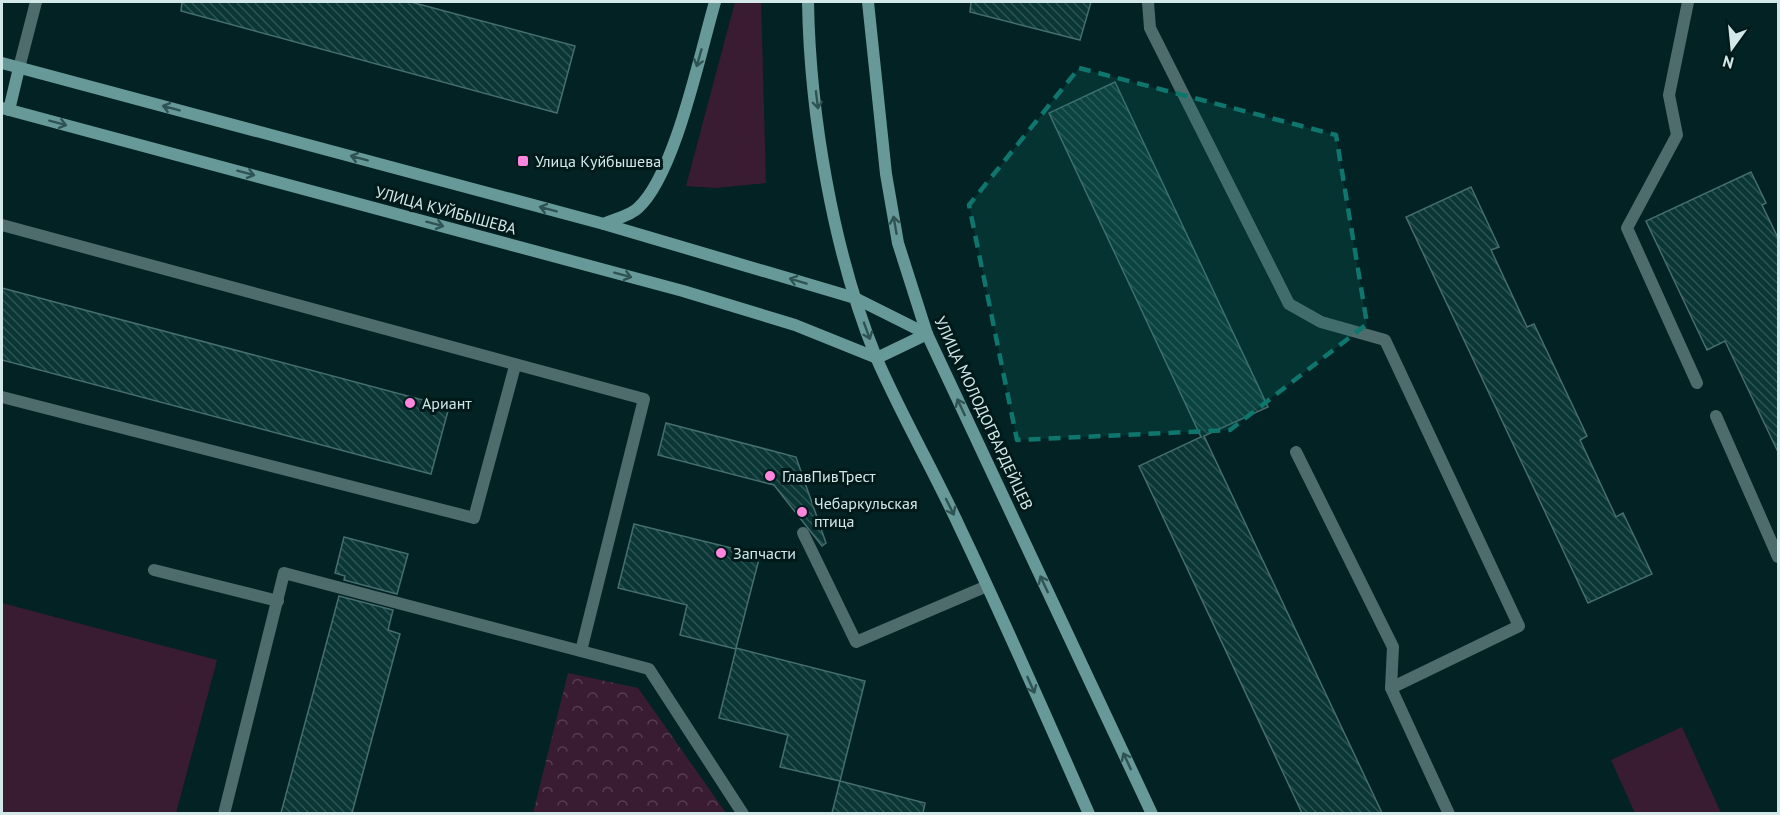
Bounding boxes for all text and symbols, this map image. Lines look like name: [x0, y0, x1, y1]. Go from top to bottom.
north arrow: [1702, 18, 1762, 78]
one-way arrow: [693, 48, 704, 67]
text: N: [1720, 51, 1736, 74]
one-way arrow: [811, 90, 822, 110]
one-way arrow: [162, 102, 181, 114]
one-way arrow: [48, 118, 67, 129]
place label: Улица Куйбышева: [535, 151, 661, 171]
one-way arrow: [350, 152, 369, 164]
marker: Улица Куйбышева: [516, 154, 530, 168]
one-way arrow: [236, 168, 255, 180]
street label: УЛИЦА КУЙБЫШЕВА: [373, 182, 519, 239]
one-way arrow: [539, 202, 558, 214]
one-way arrow: [889, 215, 900, 235]
one-way arrow: [425, 219, 444, 230]
one-way arrow: [613, 269, 632, 281]
one-way arrow: [789, 275, 808, 286]
street label: УЛИЦА МОЛОДОГВАРДЕЙЦЕВ: [930, 313, 1038, 513]
one-way arrow: [862, 321, 873, 340]
place label: Ариант: [422, 393, 472, 413]
marker: Ариант: [403, 396, 417, 410]
one-way arrow: [955, 399, 967, 417]
place label: ГлавПивТрест: [782, 466, 876, 486]
marker: ГлавПивТрест: [763, 469, 777, 483]
place label: Чебаркульская птица: [814, 493, 918, 531]
one-way arrow: [945, 498, 957, 516]
marker: Чебаркульская птица: [795, 505, 809, 519]
place label: Запчасти: [733, 543, 796, 563]
marker: Запчасти: [714, 546, 728, 560]
one-way arrow: [1038, 575, 1050, 593]
one-way arrow: [1026, 675, 1038, 693]
one-way arrow: [1121, 752, 1132, 770]

